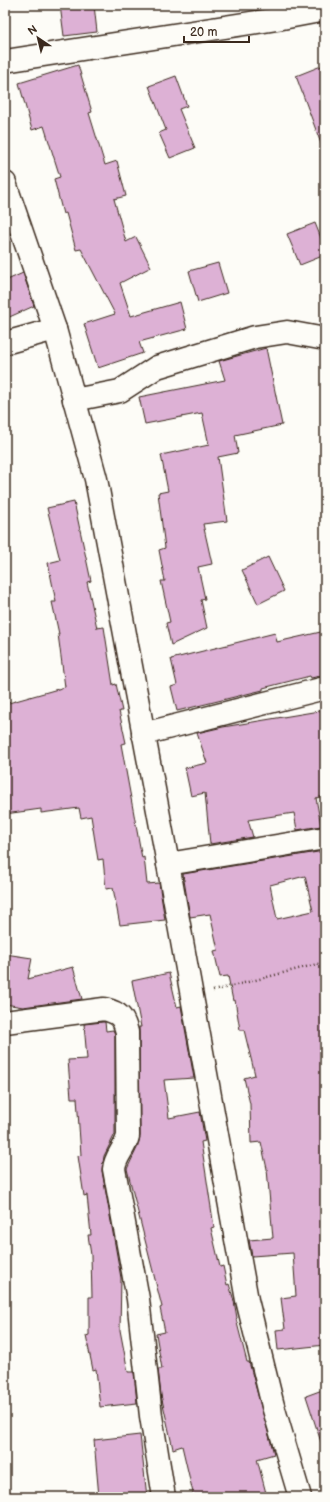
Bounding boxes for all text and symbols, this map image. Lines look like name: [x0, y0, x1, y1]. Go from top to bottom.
north arrow: [18, 18, 58, 58]
scale bar: [184, 18, 249, 44]
text: N: [25, 23, 40, 38]
text: 20 m: [190, 25, 217, 40]

